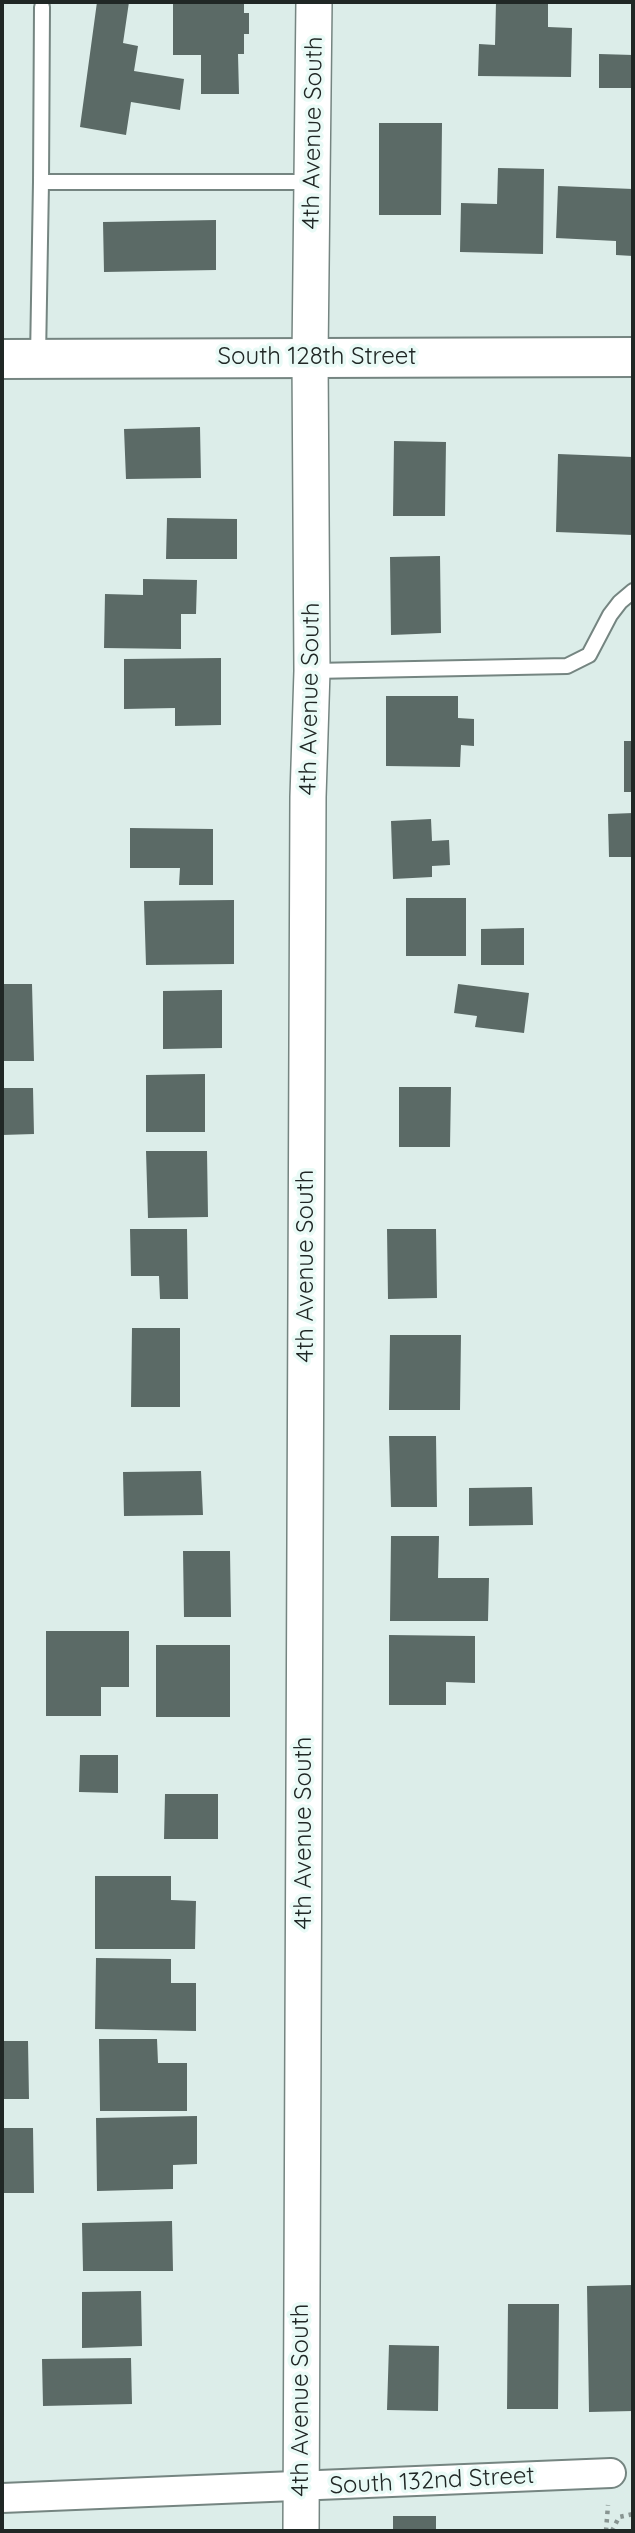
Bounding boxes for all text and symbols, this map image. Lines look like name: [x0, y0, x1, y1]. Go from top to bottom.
street label: 4th Avenue South: [297, 36, 329, 230]
street label: South 128th Street: [217, 343, 417, 371]
street label: 4th Avenue South: [294, 602, 326, 796]
street label: 4th Avenue South: [292, 1169, 320, 1363]
street label: 4th Avenue South: [290, 1736, 318, 1930]
street label: 4th Avenue South: [287, 2303, 315, 2497]
street label: South 132nd Street: [329, 2461, 535, 2501]

